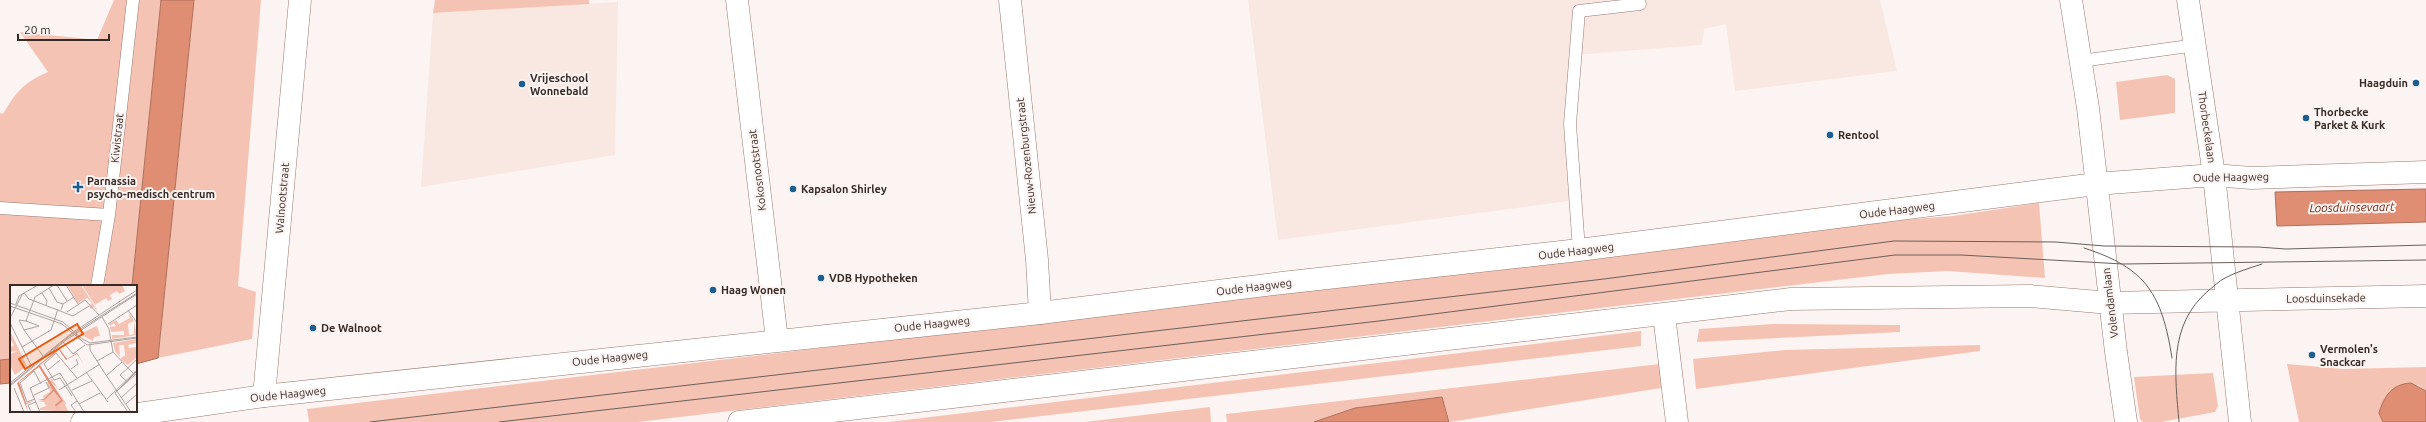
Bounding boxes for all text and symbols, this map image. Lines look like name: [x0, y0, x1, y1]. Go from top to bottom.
scale bar: [18, 16, 109, 42]
text: 20 m: [24, 23, 51, 36]
place label: Vrijeschool Wonnebald: [530, 72, 589, 97]
place label: Haagduin: [2359, 77, 2408, 89]
marker: Haagduin: [2411, 78, 2421, 88]
marker: Vrijeschool Wonnebald: [517, 79, 527, 89]
street label: Thorbeckelaan: [2196, 90, 2218, 164]
street label: Nieuw-Rozenburgstraat: [1014, 96, 1038, 215]
place label: Thorbecke Parket & Kurk: [2314, 106, 2386, 131]
street label: Kiwistraat: [108, 112, 126, 163]
marker: Thorbecke Parket & Kurk: [2301, 113, 2311, 123]
street label: Kokosnootstraat: [746, 128, 768, 211]
place label: Rentool: [1838, 129, 1880, 141]
marker: Rentool: [1825, 130, 1835, 140]
street label: Walnootstraat: [273, 162, 291, 234]
street label: Oude Haagweg: [2193, 170, 2269, 184]
place label: Parnassia psycho-medisch centrum: [87, 175, 215, 200]
marker: Parnassia psycho-medisch centrum: [72, 181, 84, 193]
place label: Kapsalon Shirley: [801, 183, 887, 195]
marker: Kapsalon Shirley: [788, 184, 798, 194]
street label: Oude Haagweg: [1859, 199, 1935, 221]
water label: Loosduinsevaart: [2309, 200, 2395, 214]
street label: Oude Haagweg: [1538, 240, 1614, 262]
street label: Volendamlaan: [2100, 267, 2120, 339]
place label: VDB Hypotheken: [829, 272, 918, 284]
marker: VDB Hypotheken: [816, 273, 826, 283]
street label: Oude Haagweg: [1216, 276, 1292, 298]
place label: Haag Wonen: [721, 284, 786, 296]
inset map: [10, 285, 137, 412]
marker: Haag Wonen: [708, 285, 718, 295]
street label: Loosduinsekade: [2286, 291, 2366, 305]
street label: Oude Haagweg: [894, 314, 970, 334]
place label: De Walnoot: [321, 322, 382, 334]
marker: De Walnoot: [308, 323, 318, 333]
place label: Vermolen's Snackcar: [2320, 343, 2378, 368]
street label: Oude Haagweg: [572, 348, 648, 368]
marker: Vermolen's Snackcar: [2307, 350, 2317, 360]
street label: Oude Haagweg: [250, 384, 326, 404]

